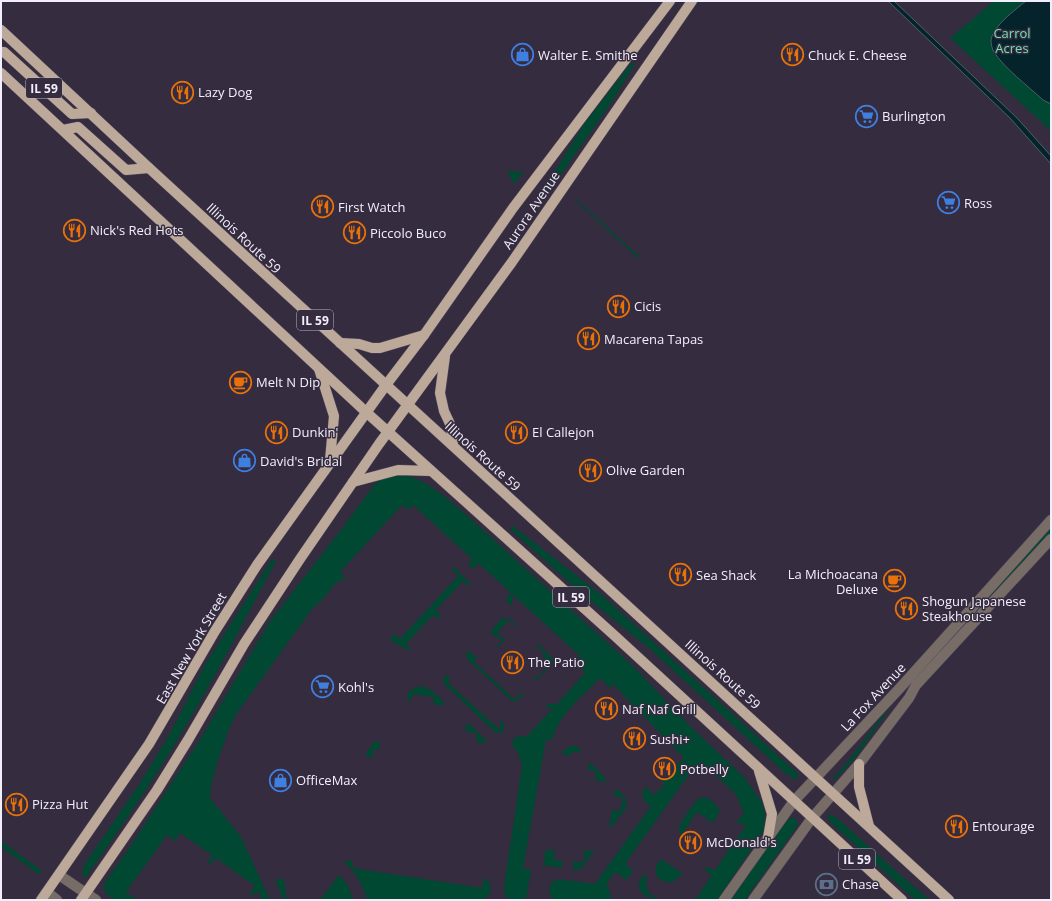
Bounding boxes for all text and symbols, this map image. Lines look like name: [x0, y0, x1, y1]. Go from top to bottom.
park label: Carrol Acres: [993, 24, 1031, 57]
shop icon: Walter E. Smithe: [510, 42, 536, 68]
restaurant icon: Chuck E. Cheese: [780, 42, 806, 68]
place label: Walter E. Smithe: [538, 46, 638, 64]
place label: Chuck E. Cheese: [808, 46, 907, 64]
road number: IL 59: [26, 78, 62, 98]
restaurant icon: Lazy Dog: [170, 79, 196, 105]
place label: Lazy Dog: [198, 83, 252, 101]
supermarket icon: Burlington: [853, 103, 879, 129]
place label: Burlington: [882, 107, 946, 125]
street label: Aurora Avenue: [498, 167, 564, 253]
supermarket icon: Ross: [935, 190, 961, 216]
restaurant icon: First Watch: [310, 194, 336, 220]
place label: Ross: [964, 194, 992, 212]
place label: First Watch: [338, 198, 406, 216]
street label: Illinois Route 59: [203, 199, 285, 277]
restaurant icon: Nick's Red Hots: [62, 217, 88, 243]
restaurant icon: Piccolo Buco: [341, 220, 367, 246]
place label: Nick's Red Hots: [90, 221, 183, 239]
place label: Piccolo Buco: [370, 224, 446, 242]
restaurant icon: Cicis: [606, 293, 632, 319]
place label: Cicis: [634, 297, 661, 315]
road number: IL 59: [297, 310, 333, 330]
restaurant icon: Macarena Tapas: [576, 326, 602, 352]
place label: Macarena Tapas: [604, 330, 703, 348]
cafe icon: Melt N Dip: [228, 369, 254, 395]
place label: Melt N Dip: [256, 373, 320, 391]
street label: Illinois Route 59: [441, 417, 525, 495]
restaurant icon: Dunkin': [264, 419, 290, 445]
restaurant icon: El Callejon: [503, 419, 529, 445]
place label: Dunkin': [292, 423, 338, 441]
place label: El Callejon: [532, 423, 594, 441]
shop icon: David's Bridal: [231, 448, 257, 474]
place label: David's Bridal: [260, 452, 342, 470]
restaurant icon: Olive Garden: [577, 457, 603, 483]
place label: Olive Garden: [606, 461, 685, 479]
restaurant icon: Sea Shack: [667, 562, 693, 588]
place label: La Michoacana Deluxe: [788, 565, 878, 598]
place label: Sea Shack: [696, 566, 757, 584]
cafe icon: La Michoacana Deluxe: [881, 568, 907, 594]
road number: IL 59: [553, 587, 589, 607]
street label: East New York Street: [152, 589, 231, 707]
place label: Shogun Japanese Steakhouse: [922, 592, 1026, 625]
restaurant icon: Shogun Japanese Steakhouse: [894, 595, 920, 621]
street label: Illinois Route 59: [681, 635, 765, 713]
restaurant icon: The Patio: [499, 649, 525, 675]
place label: The Patio: [528, 653, 585, 671]
street label: La Fox Avenue: [837, 659, 909, 735]
supermarket icon: Kohl's: [309, 674, 335, 700]
place label: Kohl's: [338, 678, 374, 696]
restaurant icon: Naf Naf Grill: [593, 696, 619, 722]
place label: Naf Naf Grill: [622, 700, 696, 718]
restaurant icon: Sushi+: [622, 726, 648, 752]
place label: Sushi+: [650, 730, 690, 748]
restaurant icon: Potbelly: [651, 756, 677, 782]
place label: Potbelly: [680, 760, 729, 778]
shop icon: OfficeMax: [267, 767, 293, 793]
place label: OfficeMax: [296, 771, 358, 789]
restaurant icon: Pizza Hut: [4, 791, 30, 817]
place label: Pizza Hut: [32, 795, 88, 813]
restaurant icon: Entourage: [943, 813, 969, 839]
place label: Entourage: [972, 817, 1035, 835]
restaurant icon: McDonald's: [677, 829, 703, 855]
place label: McDonald's: [706, 833, 777, 851]
road number: IL 59: [839, 849, 875, 869]
bank icon: Chase: [814, 871, 840, 897]
place label: Chase: [842, 875, 879, 893]

